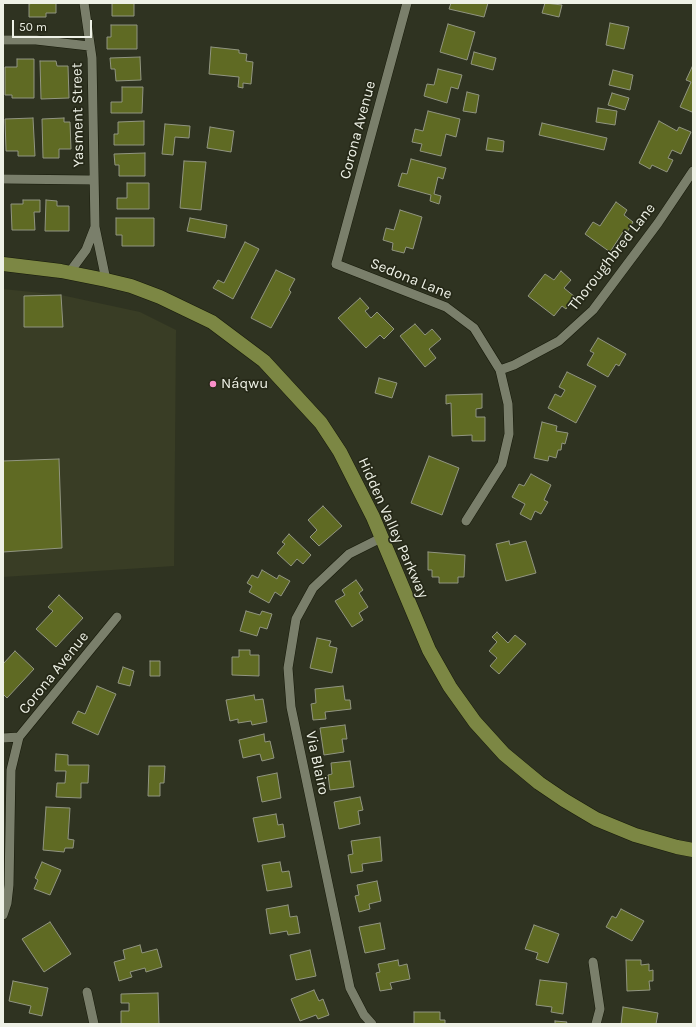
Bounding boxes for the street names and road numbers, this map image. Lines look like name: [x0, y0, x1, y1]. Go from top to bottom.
street label: Yasment Street: [68, 63, 88, 167]
street label: Corona Avenue: [336, 79, 380, 181]
street label: Thoroughbred Lane: [564, 200, 660, 314]
street label: Sedona Lane: [367, 254, 455, 304]
street label: Hidden Valley Parkway: [354, 455, 432, 601]
street label: Corona Avenue: [15, 628, 93, 718]
street label: Via Blairo: [301, 730, 333, 796]

